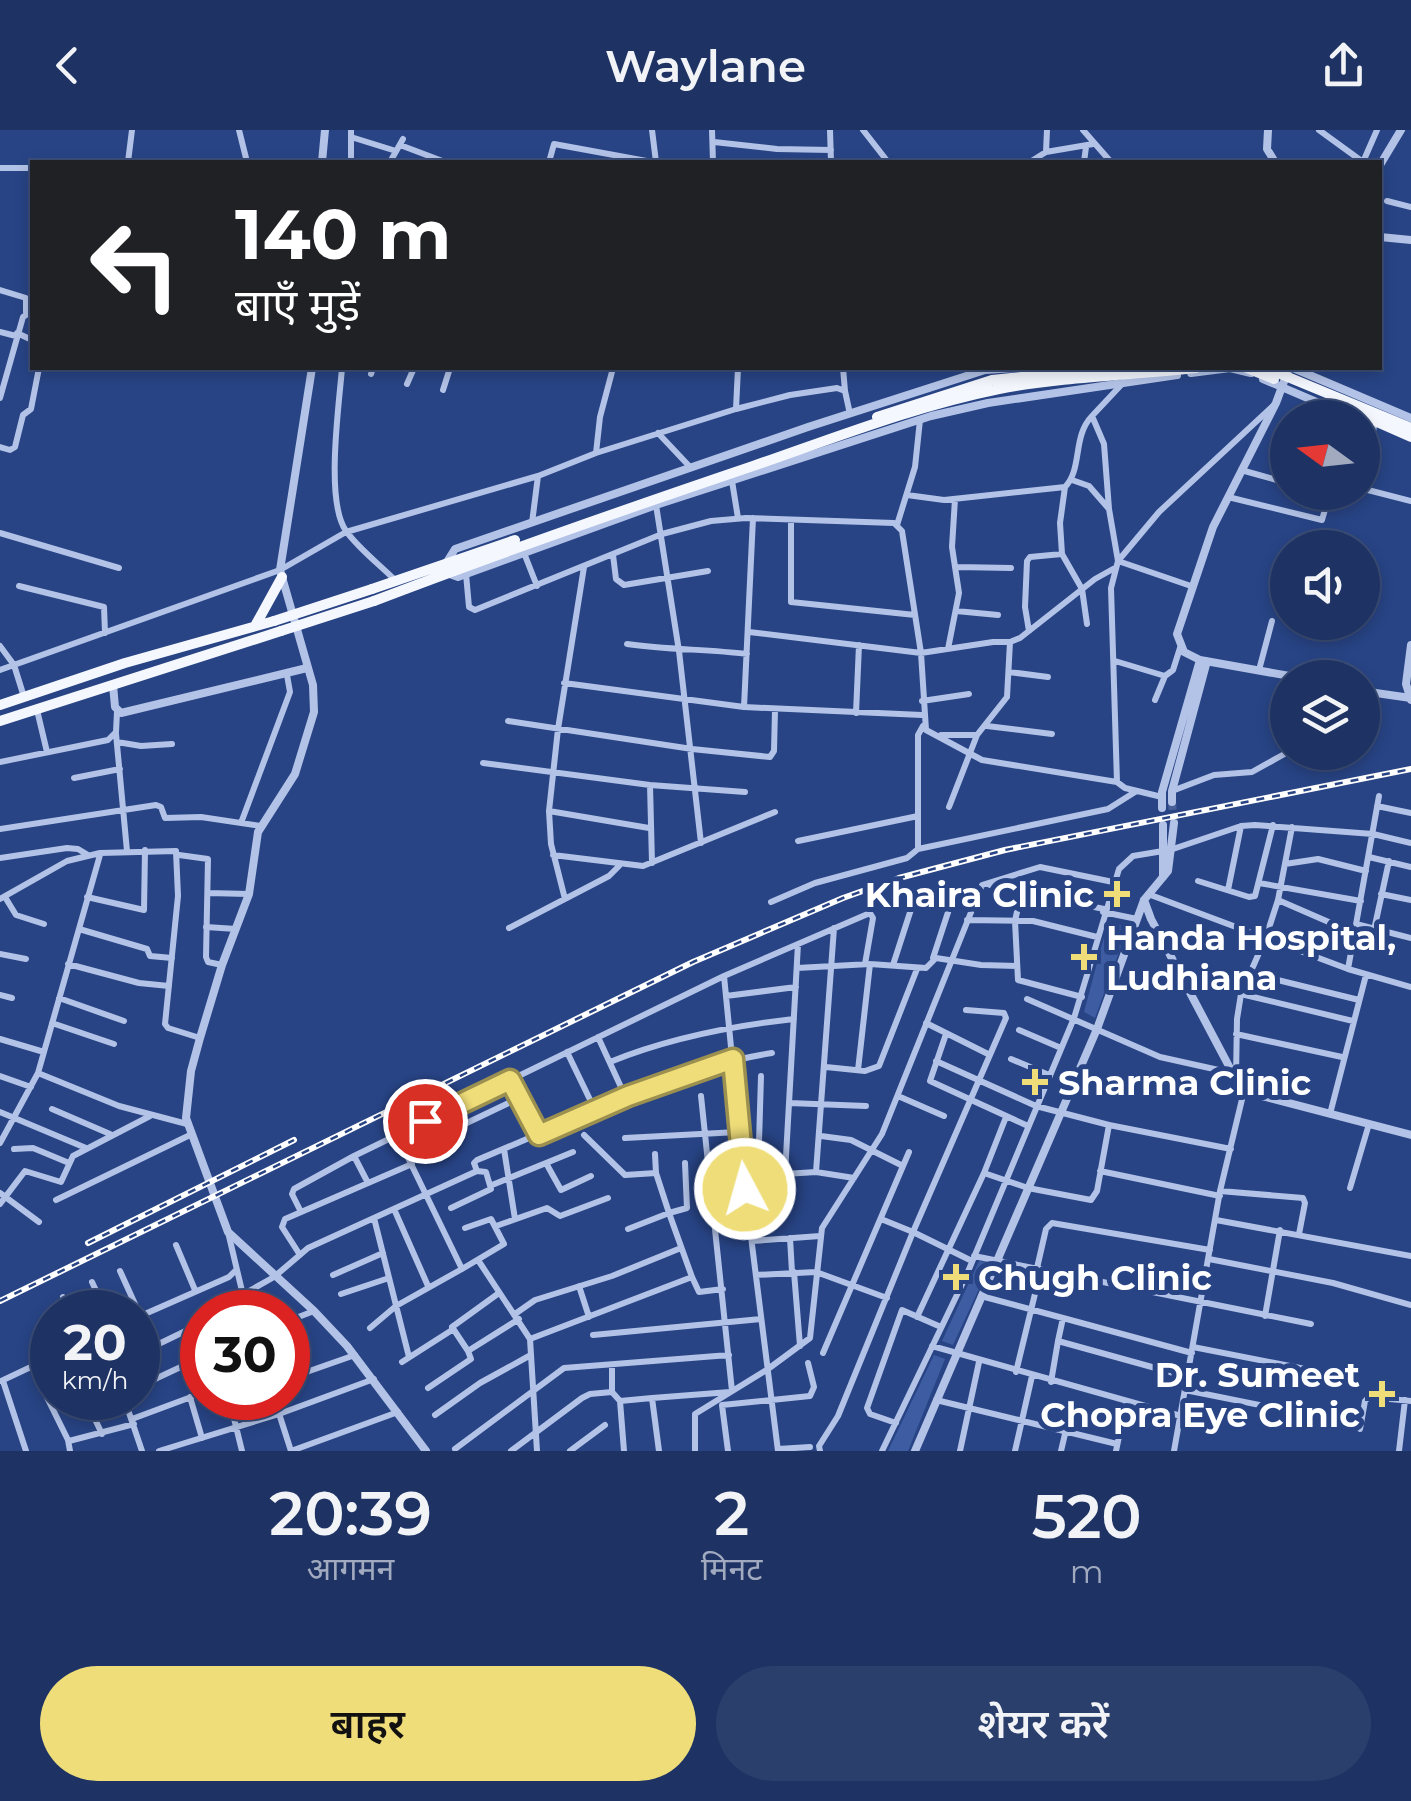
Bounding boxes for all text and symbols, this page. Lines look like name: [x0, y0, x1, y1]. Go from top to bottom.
icon: back: [40, 38, 95, 93]
text: Waylane: [605, 38, 806, 93]
icon: share: [1316, 38, 1371, 93]
text: 140 m: [235, 191, 451, 277]
icon: left: [70, 200, 200, 330]
text: बाएँ मुड़ें: [235, 277, 360, 332]
north arrow: [1270, 400, 1380, 510]
map controls: [1270, 400, 1380, 770]
button: sound: [1270, 530, 1380, 640]
button: layers: [1270, 660, 1380, 770]
place label: Khaira Clinic: [865, 873, 1094, 916]
marker: Khaira Clinic: [1104, 881, 1130, 907]
place label: Handa Hospital, Ludhiana: [1106, 916, 1396, 999]
marker: Handa Hospital, Ludhiana: [1071, 944, 1097, 970]
place label: Sharma Clinic: [1058, 1061, 1311, 1104]
marker: Sharma Clinic: [1022, 1069, 1048, 1095]
pin: [383, 1079, 468, 1164]
icon: arrive: [398, 1094, 453, 1149]
position arrow: [693, 1137, 797, 1241]
place label: Chugh Clinic: [978, 1256, 1212, 1299]
marker: Chugh Clinic: [943, 1264, 969, 1290]
speed limit sign: 30: [180, 1290, 310, 1420]
text: 20: [63, 1312, 127, 1373]
place label: Dr. Sumeet Chopra Eye Clinic: [1040, 1353, 1360, 1436]
text: km/h: [62, 1365, 128, 1395]
marker: Dr. Sumeet Chopra Eye Clinic: [1369, 1381, 1395, 1407]
text: 20:39: [269, 1477, 432, 1550]
text: 2: [714, 1477, 749, 1550]
text: 520: [1032, 1480, 1142, 1553]
text: आगमन: [307, 1549, 394, 1588]
text: मिनट: [701, 1549, 762, 1588]
text: m: [1070, 1552, 1104, 1591]
button: बाहर: [40, 1666, 696, 1781]
button: शेयर करें: [716, 1666, 1371, 1781]

